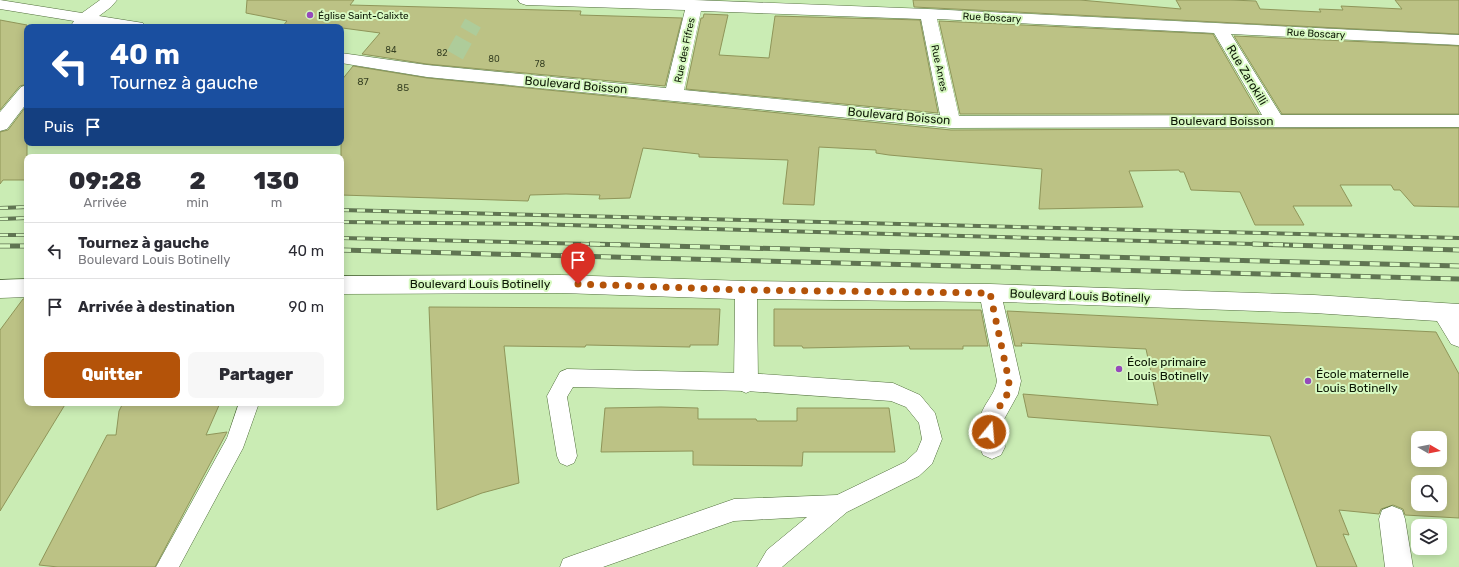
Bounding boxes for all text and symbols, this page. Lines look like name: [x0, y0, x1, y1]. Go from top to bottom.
marker: Église Saint-Calixte: [305, 10, 315, 20]
place label: Église Saint-Calixte: [318, 10, 409, 22]
street label: Rue Boscary: [962, 10, 1022, 26]
street label: Rue des Fifres: [672, 17, 698, 84]
street label: Rue Boscary: [1286, 26, 1346, 42]
text: 40 m: [110, 38, 180, 71]
icon: left: [44, 40, 96, 92]
street label: Rue Zarokilli: [1224, 42, 1270, 108]
street label: Rue Anres: [928, 44, 950, 93]
house number: 84: [385, 45, 397, 55]
house number: 82: [436, 48, 448, 58]
house number: 80: [488, 54, 500, 64]
house number: 78: [535, 59, 545, 69]
text: Tournez à gauche: [110, 72, 258, 94]
street label: Boulevard Boisson: [524, 74, 628, 96]
house number: 87: [357, 76, 369, 88]
house number: 85: [397, 82, 409, 94]
street label: Boulevard Boisson: [847, 105, 951, 127]
street label: Boulevard Boisson: [1170, 114, 1274, 128]
icon: arrive: [82, 116, 104, 138]
text: Puis: [44, 118, 74, 136]
text: 09:28: [69, 167, 142, 195]
text: 2: [189, 167, 206, 195]
text: 130: [254, 167, 299, 195]
text: Arrivée: [83, 195, 127, 210]
text: min: [186, 195, 209, 210]
text: m: [271, 195, 282, 210]
text: Tournez à gauche: [78, 234, 209, 252]
icon: left: [44, 240, 66, 262]
text: 40 m: [288, 242, 324, 260]
pin: [561, 243, 595, 284]
icon: arrive: [567, 249, 589, 271]
text: Boulevard Louis Botinelly: [78, 252, 230, 267]
street label: Boulevard Louis Botinelly: [410, 277, 551, 291]
street label: Boulevard Louis Botinelly: [1009, 287, 1151, 305]
icon: arrive: [44, 296, 66, 318]
text: Arrivée à destination: [78, 298, 235, 316]
text: 90 m: [289, 298, 324, 316]
button: Quitter: [44, 352, 180, 398]
button: Partager: [188, 352, 324, 398]
place label: École primaire Louis Botinelly: [1127, 355, 1209, 383]
marker: École primaire Louis Botinelly: [1114, 364, 1124, 374]
place label: École maternelle Louis Botinelly: [1316, 367, 1409, 395]
marker: École maternelle Louis Botinelly: [1303, 376, 1313, 386]
position arrow: [968, 411, 1010, 453]
north arrow: [1411, 431, 1447, 467]
map controls: [1411, 431, 1447, 555]
button: search: [1411, 475, 1447, 511]
button: layers: [1411, 519, 1447, 555]

